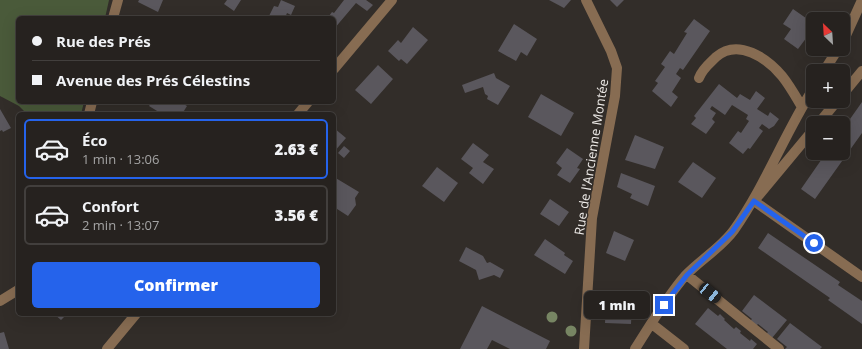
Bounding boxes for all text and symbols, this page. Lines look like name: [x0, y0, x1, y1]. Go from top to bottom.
north arrow: [806, 12, 850, 56]
map controls: [806, 12, 850, 160]
text: Rue des Prés: [56, 31, 151, 51]
button: +: [806, 64, 850, 108]
text: Avenue des Prés Célestins: [56, 70, 250, 90]
street label: Rue de l'Ancienne Montée: [570, 78, 612, 236]
button: −: [806, 116, 850, 160]
text: Éco: [82, 130, 107, 150]
icon: car: [34, 131, 70, 167]
text: 2.63 €: [275, 139, 318, 159]
text: 1 min · 13:06: [82, 150, 159, 168]
text: Confort: [82, 196, 139, 216]
icon: car: [34, 197, 70, 233]
text: 3.56 €: [275, 205, 318, 225]
text: 2 min · 13:07: [82, 216, 159, 234]
route start: [805, 234, 823, 252]
button: Confirmer: [32, 262, 320, 308]
car: [697, 281, 723, 305]
callout: 1 min: [584, 291, 650, 319]
text: 1 min: [599, 296, 635, 314]
route end: [655, 296, 673, 314]

